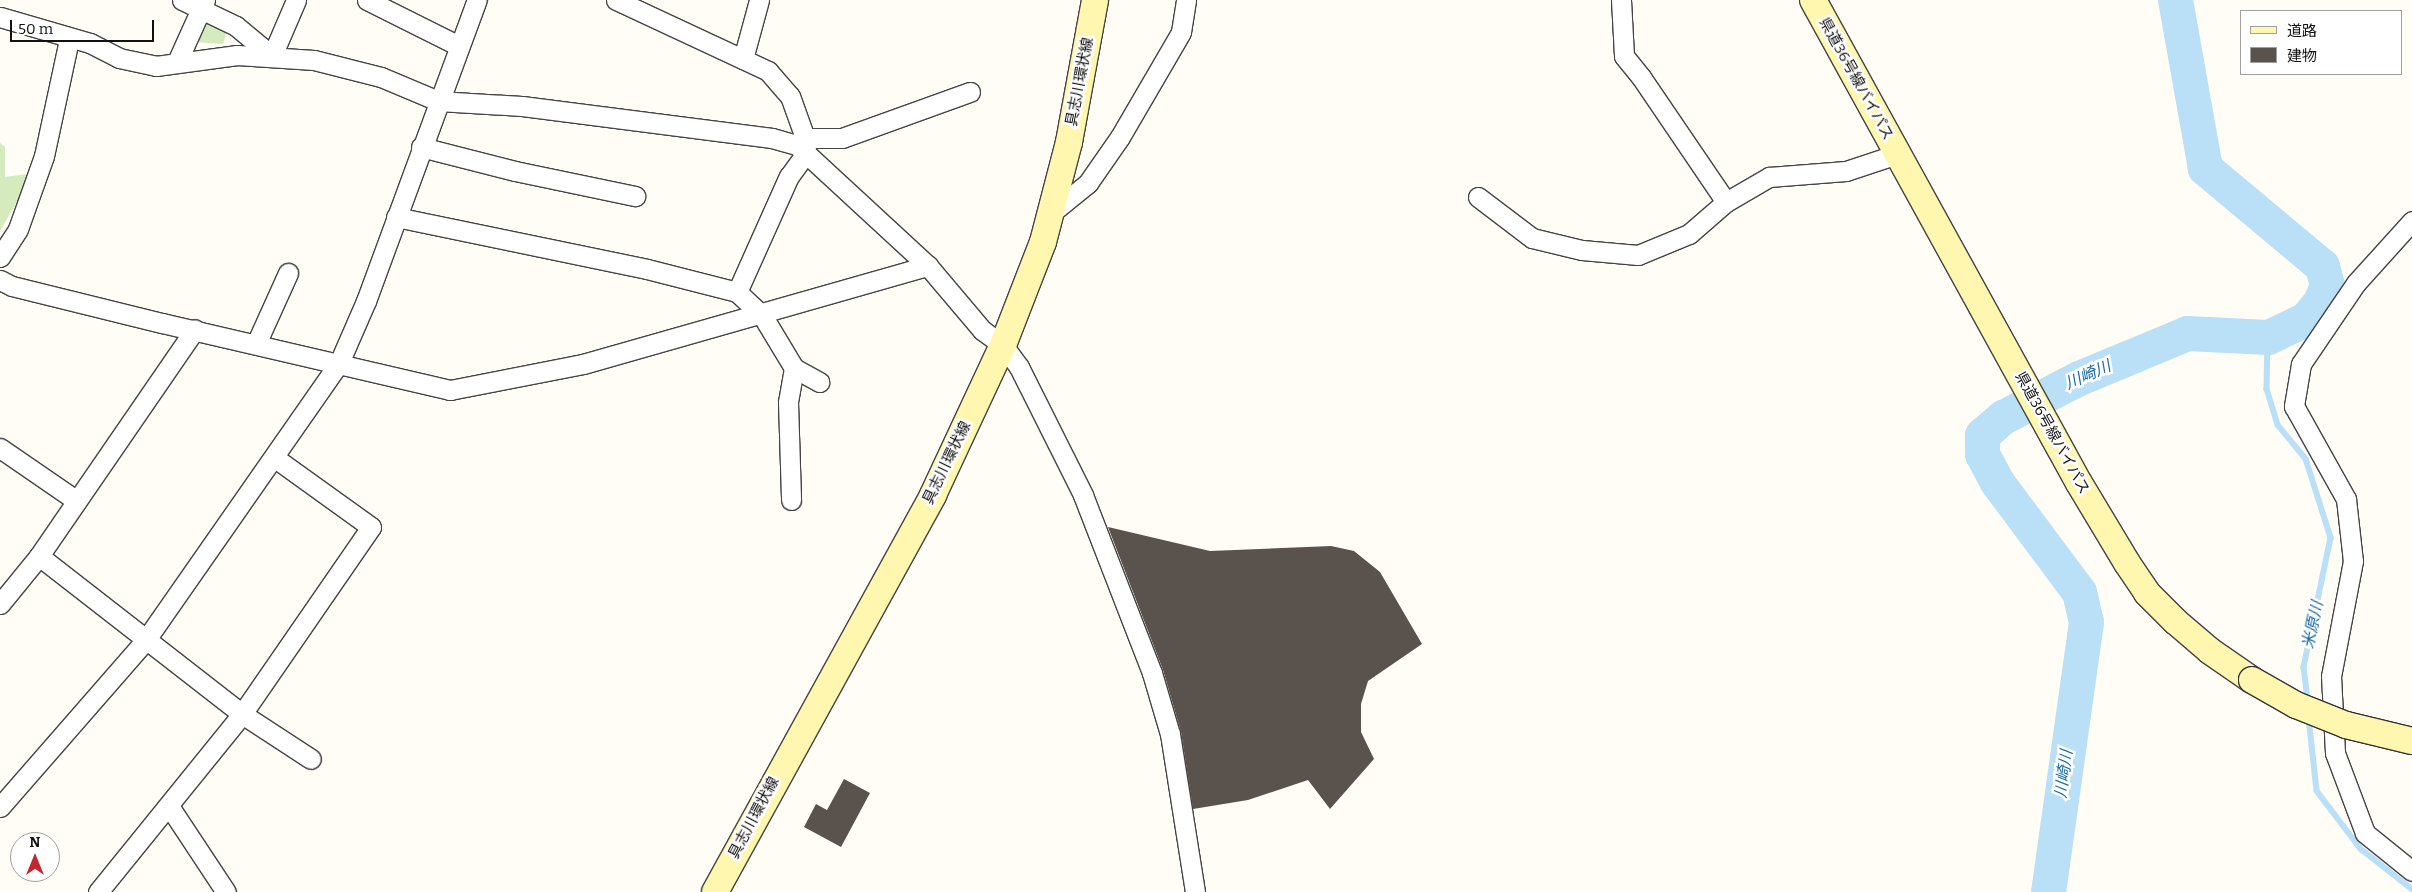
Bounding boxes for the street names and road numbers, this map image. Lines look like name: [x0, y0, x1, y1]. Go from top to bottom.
street label: 県道36号線バイパス: [1815, 15, 1897, 143]
street label: 具志川環状線: [1063, 36, 1097, 128]
street label: 県道36号線バイパス: [2011, 369, 2093, 497]
street label: 具志川環状線: [919, 419, 975, 507]
street label: 具志川環状線: [725, 774, 783, 862]

